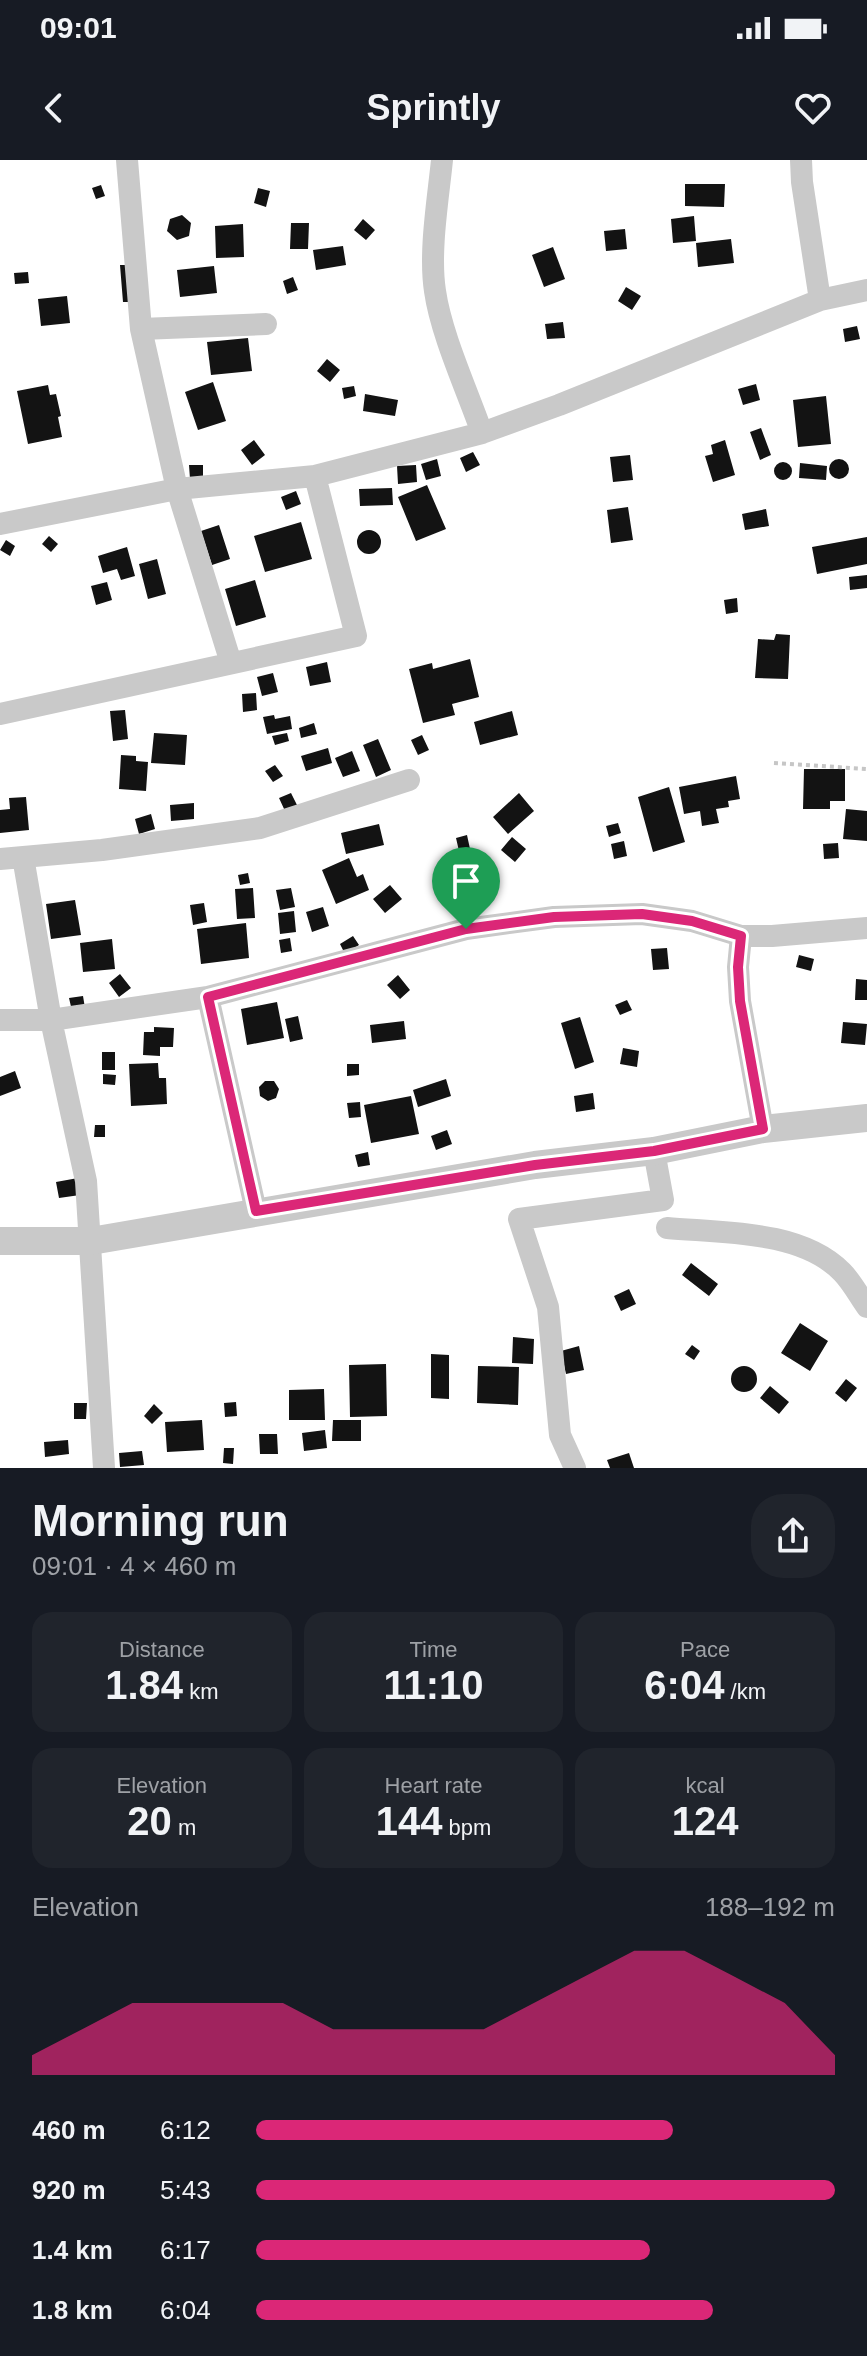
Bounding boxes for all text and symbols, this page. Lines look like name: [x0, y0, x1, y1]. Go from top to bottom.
text: 09:01: [40, 11, 117, 44]
icon: back: [32, 86, 76, 130]
icon: heart: [791, 86, 835, 130]
text: Sprintly: [366, 87, 501, 128]
pin: [432, 847, 500, 929]
icon: arrive: [444, 859, 488, 903]
button: share: [751, 1494, 835, 1578]
text: Morning run: [32, 1496, 289, 1545]
text: 09:01 · 4 × 460 m: [32, 1551, 237, 1581]
text: Distance: [119, 1637, 205, 1662]
text: Time: [409, 1637, 458, 1662]
text: Pace: [680, 1637, 730, 1662]
text: 1.84: [105, 1663, 183, 1707]
text: 11:10: [383, 1663, 484, 1707]
text: 6:04: [644, 1663, 724, 1707]
text: km: [183, 1679, 218, 1704]
text: /km: [724, 1679, 766, 1704]
text: Elevation: [117, 1773, 207, 1798]
text: Heart rate: [385, 1773, 482, 1798]
text: kcal: [686, 1773, 725, 1798]
text: 20: [127, 1799, 172, 1843]
text: 144: [376, 1799, 442, 1843]
text: 124: [672, 1799, 739, 1843]
text: m: [172, 1815, 196, 1840]
text: bpm: [442, 1815, 491, 1840]
text: Elevation: [32, 1892, 139, 1922]
text: 188–192 m: [705, 1892, 835, 1922]
text: 460 m: [32, 2115, 106, 2145]
text: 6:12: [160, 2115, 211, 2145]
text: 920 m: [32, 2175, 106, 2205]
text: 5:43: [160, 2175, 211, 2205]
text: 1.4 km: [32, 2235, 113, 2265]
text: 6:17: [160, 2235, 211, 2265]
text: 1.8 km: [32, 2295, 113, 2325]
text: 6:04: [160, 2295, 211, 2325]

